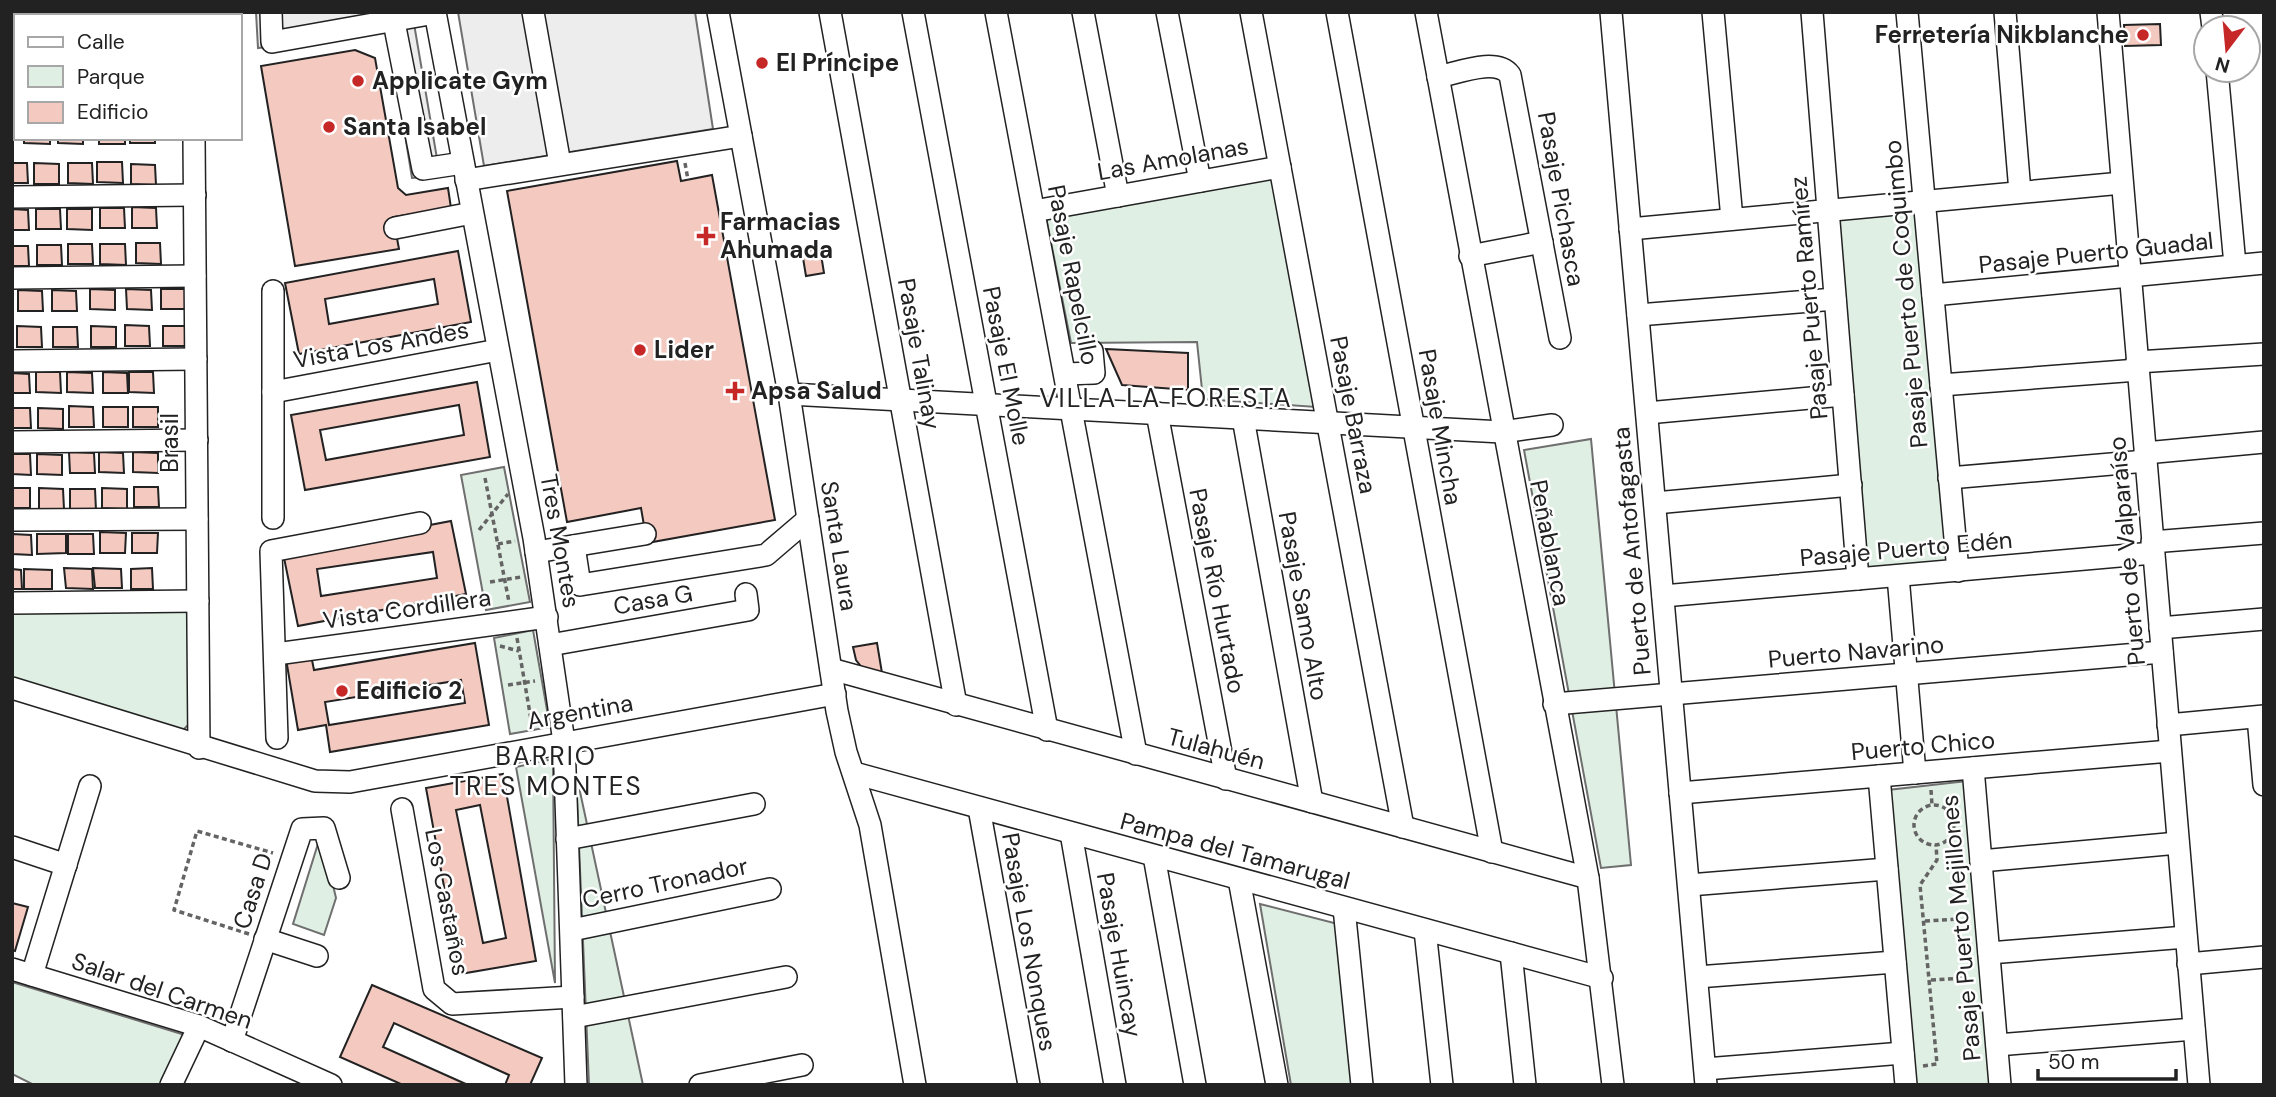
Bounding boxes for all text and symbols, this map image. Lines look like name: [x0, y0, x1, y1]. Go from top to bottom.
legend: [14, 14, 242, 140]
north arrow: [2192, 14, 2262, 84]
place label: Ferretería Nikblanche: [1875, 19, 2129, 50]
marker: Ferretería Nikblanche: [2135, 27, 2151, 43]
text: Calle: [77, 28, 125, 56]
place label: El Príncipe: [776, 47, 899, 78]
text: N: [2212, 51, 2233, 79]
marker: El Príncipe: [754, 55, 770, 71]
text: Parque: [77, 63, 145, 91]
place label: Applicate Gym: [372, 65, 548, 96]
marker: Applicate Gym: [350, 73, 366, 89]
text: Edificio: [77, 98, 148, 126]
street label: Pasaje Pichasca: [1531, 109, 1592, 289]
place label: Santa Isabel: [343, 111, 486, 142]
marker: Santa Isabel: [321, 119, 337, 135]
street label: Las Amolanas: [1095, 130, 1251, 187]
street label: Pasaje Puerto de Coquimbo: [1877, 139, 1934, 449]
street label: Pasaje Puerto Ramírez: [1782, 175, 1835, 421]
street label: Pasaje Rapelcillo: [1041, 182, 1106, 368]
place label: Farmacias Ahumada: [720, 206, 841, 265]
street label: Pasaje Puerto Guadal: [1977, 225, 2215, 280]
marker: Farmacias Ahumada: [698, 228, 714, 244]
street label: Pasaje Talinay: [891, 276, 948, 432]
street label: Pasaje El Molle: [976, 284, 1037, 448]
street label: Vista Los Andes: [291, 314, 471, 375]
place label: Lider: [654, 334, 714, 365]
street label: Pasaje Barraza: [1323, 334, 1384, 496]
marker: Lider: [632, 342, 648, 358]
street label: Pasaje Mincha: [1412, 347, 1469, 507]
place label: Apsa Salud: [751, 375, 882, 406]
marker: Apsa Salud: [725, 381, 745, 401]
district label: VILLA LA FORESTA: [1039, 381, 1293, 415]
street label: Brasil: [154, 413, 185, 473]
street label: Puerto de Antofagasta: [1605, 426, 1658, 676]
street label: Puerto de Valparaíso: [2101, 435, 2152, 667]
street label: Tres Montes: [533, 471, 588, 610]
street label: Peñablanca: [1523, 477, 1578, 609]
street label: Santa Laura: [814, 479, 865, 613]
street label: Pasaje Río Hurtado: [1182, 486, 1253, 696]
street label: Pasaje Samo Alto: [1272, 509, 1335, 703]
street label: Pasaje Puerto Edén: [1798, 524, 2014, 573]
street label: Casa G: [611, 577, 695, 622]
street label: Vista Cordillera: [321, 581, 493, 636]
street label: Puerto Navarino: [1767, 628, 1945, 675]
place label: Edificio 2: [356, 675, 462, 706]
marker: Edificio 2: [334, 683, 350, 699]
street label: Argentina: [525, 687, 635, 736]
street label: Tulahuén: [1164, 721, 1268, 776]
street label: Puerto Chico: [1850, 724, 1996, 767]
district label: BARRIO TRES MONTES: [449, 739, 643, 803]
street label: Pasaje Puerto Mejillones: [1933, 794, 1988, 1062]
street label: Pampa del Tamarugal: [1117, 805, 1353, 896]
street label: Los Castaños: [418, 826, 477, 978]
street label: Pasaje Los Nonques: [995, 830, 1064, 1054]
street label: Casa D: [226, 849, 279, 933]
street label: Cerro Tronador: [579, 850, 751, 915]
street label: Pasaje Huincay: [1090, 870, 1149, 1040]
street label: Salar del Carmen: [68, 945, 257, 1036]
scale bar: [2038, 1038, 2176, 1082]
text: 50 m: [2048, 1048, 2099, 1076]

